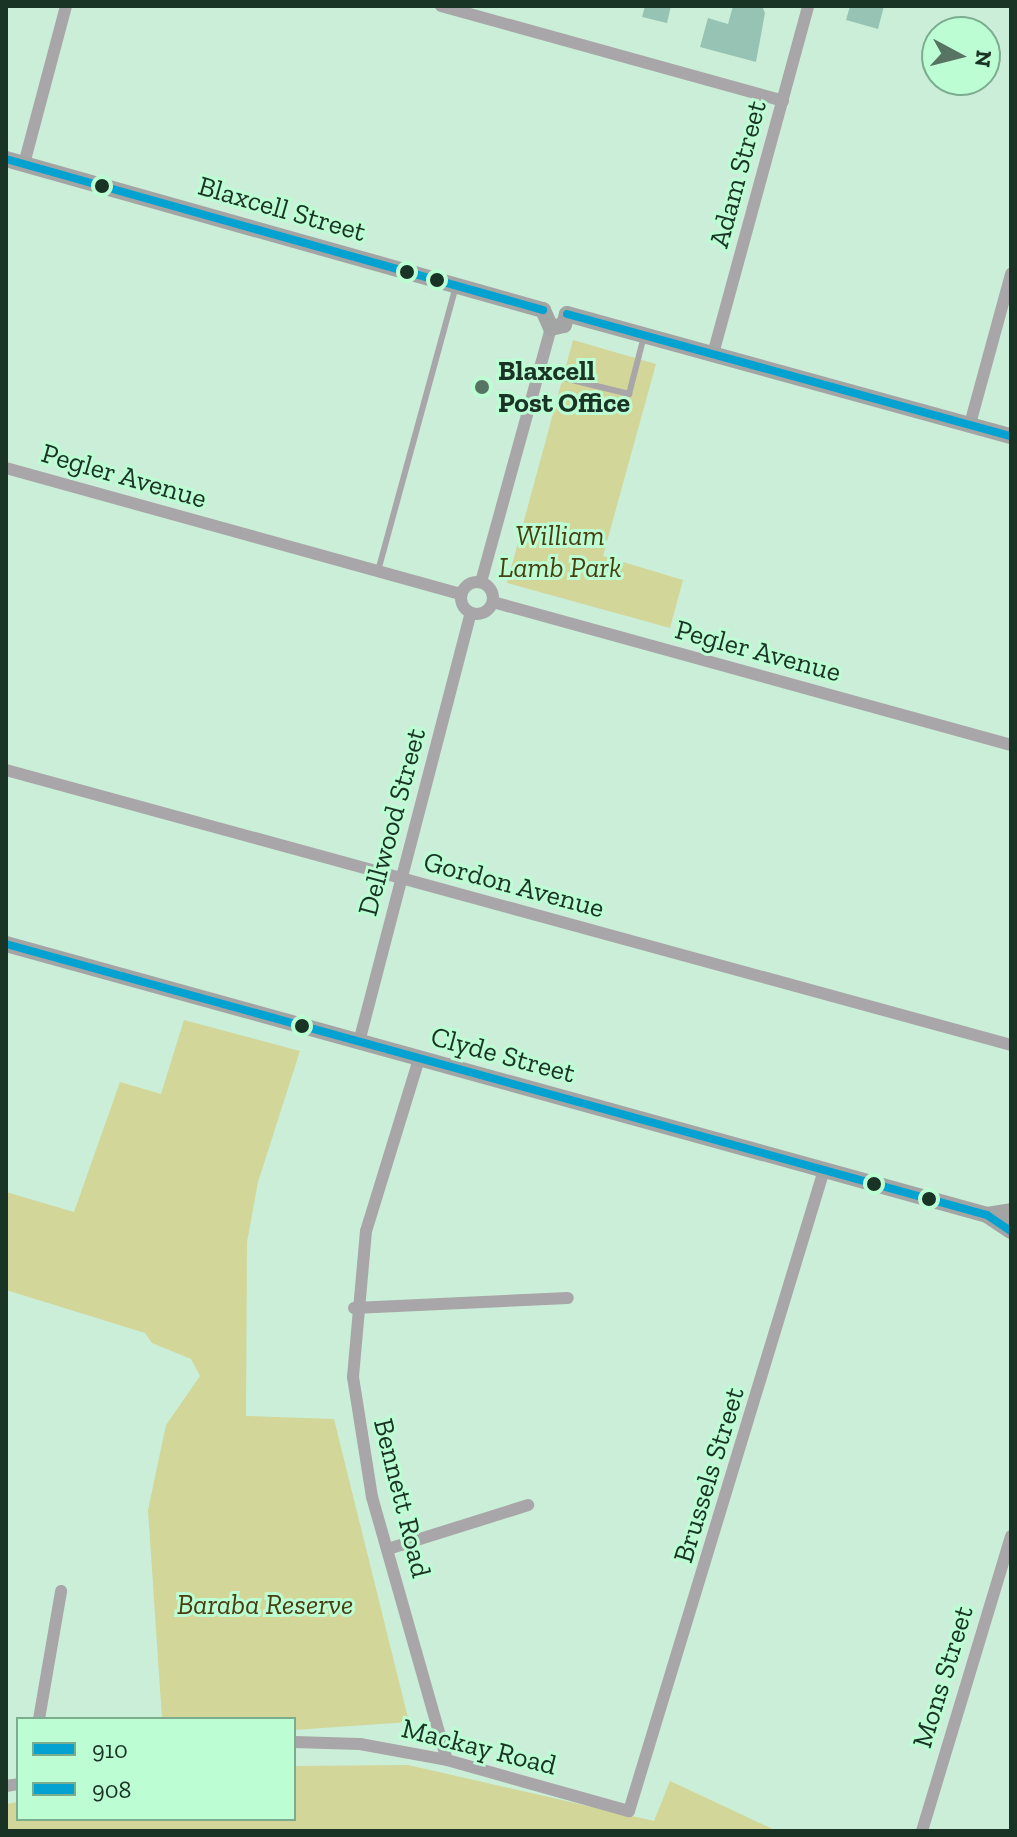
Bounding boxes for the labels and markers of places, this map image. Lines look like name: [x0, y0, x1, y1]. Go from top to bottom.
unlabelled marker: [94, 178, 110, 194]
unlabelled marker: [399, 264, 415, 280]
unlabelled marker: [429, 272, 445, 288]
place label: Blaxcell Post Office: [498, 354, 630, 420]
marker: Blaxcell Post Office: [473, 378, 491, 396]
unlabelled marker: [294, 1018, 310, 1034]
unlabelled marker: [866, 1176, 882, 1192]
unlabelled marker: [921, 1191, 937, 1207]

